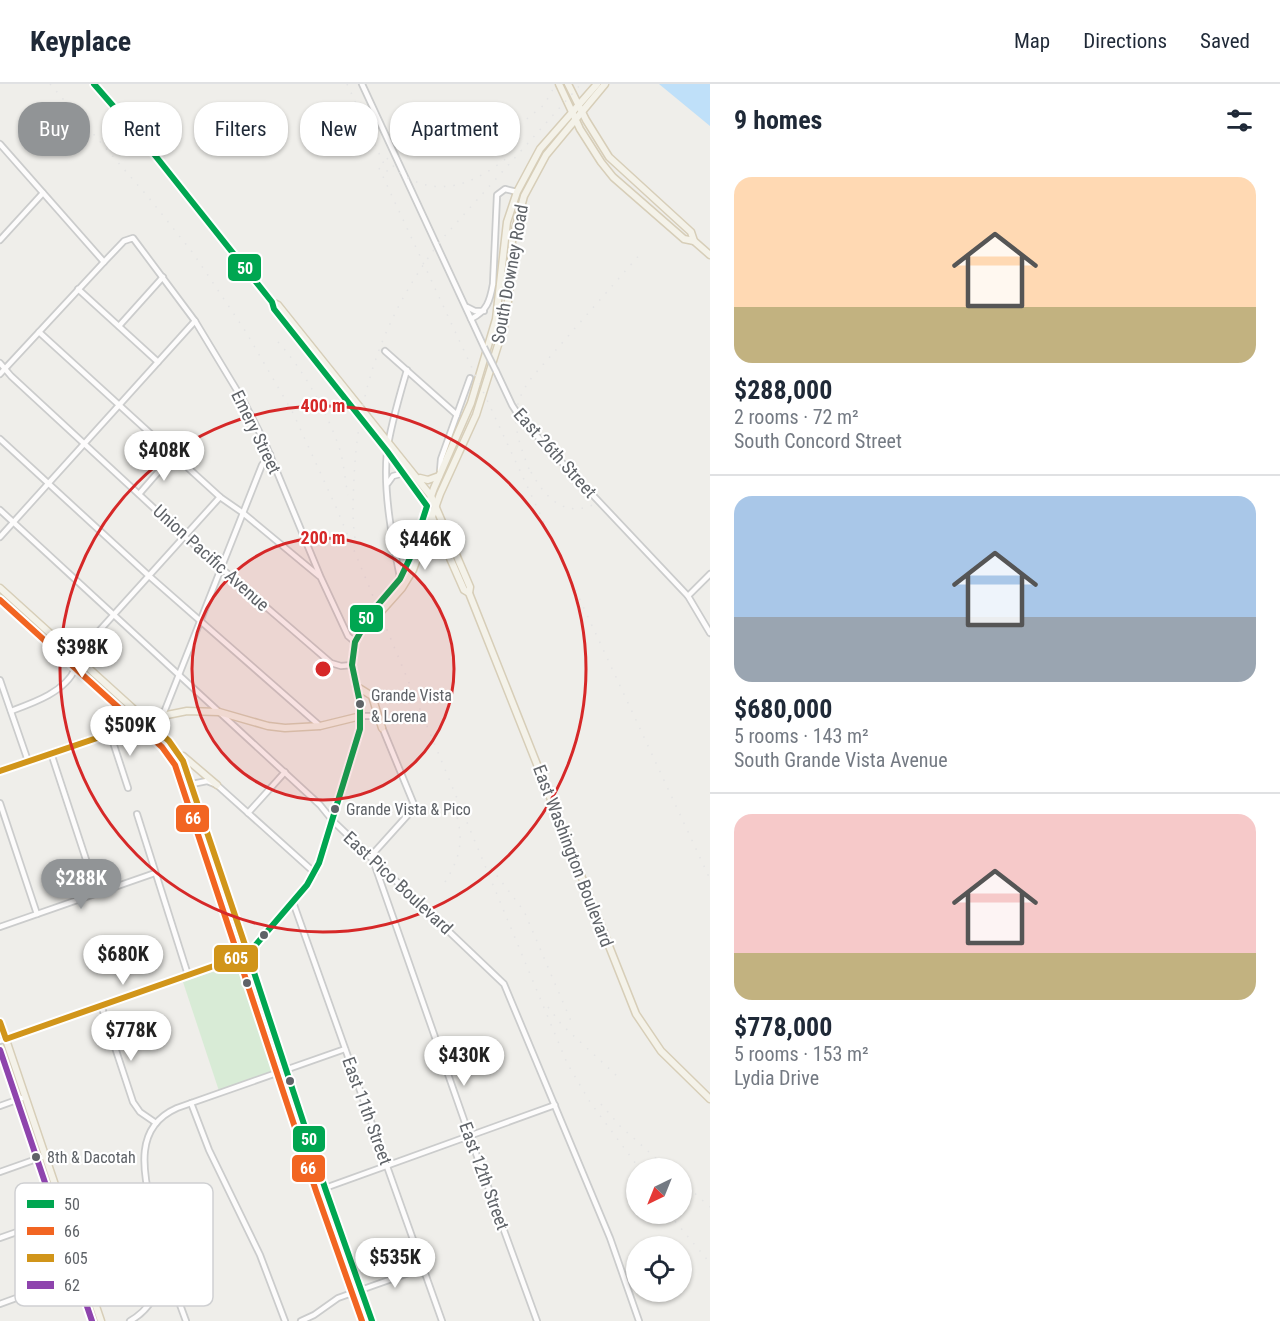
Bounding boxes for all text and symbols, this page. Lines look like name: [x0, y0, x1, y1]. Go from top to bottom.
text: Keyplace: [30, 25, 131, 58]
text: Map: [1014, 29, 1050, 53]
text: Directions: [1083, 29, 1167, 53]
text: Saved: [1200, 29, 1250, 53]
chip: Buy: [18, 102, 90, 156]
chip: Rent: [102, 102, 182, 156]
chip: Filters: [194, 102, 288, 156]
chip: New: [300, 102, 378, 156]
chip: Apartment: [390, 102, 520, 156]
icon: filters: [1223, 104, 1256, 137]
text: 9 homes: [734, 105, 822, 135]
street label: South Downey Road: [487, 203, 532, 345]
icon: home: [941, 216, 1049, 324]
line badge: 50: [227, 253, 262, 282]
text: 50: [237, 259, 253, 278]
text: $288,000: [734, 375, 832, 405]
street label: Emery Street: [227, 387, 286, 477]
text: 400 m: [301, 395, 345, 416]
street label: East 26th Street: [510, 404, 601, 502]
text: 2 rooms · 72 m²: [734, 405, 859, 429]
text: South Concord Street: [734, 429, 902, 453]
pin: $408K: [122, 431, 206, 482]
text: $408K: [138, 438, 190, 462]
street label: Union Pacific Avenue: [149, 500, 274, 615]
pin: $446K: [383, 520, 467, 571]
text: 200 m: [301, 527, 345, 548]
text: $446K: [399, 527, 451, 551]
icon: home: [941, 535, 1049, 643]
line badge: 50: [349, 604, 384, 633]
text: 50: [358, 609, 374, 628]
pin: $398K: [40, 628, 124, 679]
text: $398K: [56, 635, 108, 659]
centre of rings: [313, 659, 333, 679]
place label: Grande Vista & Lorena: [371, 686, 452, 726]
text: $680,000: [734, 694, 832, 724]
marker: Grande Vista & Lorena: [354, 698, 366, 710]
pin: $509K: [88, 706, 172, 757]
text: $509K: [104, 713, 156, 737]
text: 5 rooms · 143 m²: [734, 724, 869, 748]
text: South Grande Vista Avenue: [734, 748, 948, 772]
street label: East Washington Boulevard: [529, 762, 618, 950]
place label: Grande Vista & Pico: [346, 800, 471, 819]
marker: Grande Vista & Pico: [329, 803, 341, 815]
line badge: 66: [175, 804, 210, 833]
text: 66: [185, 809, 201, 828]
street label: East Pico Boulevard: [340, 827, 457, 938]
icon: home: [941, 853, 1049, 961]
pin: $288K: [39, 859, 123, 910]
text: $288K: [55, 866, 107, 890]
unlabelled marker: [258, 929, 270, 941]
pin: $680K: [81, 935, 165, 986]
text: $680K: [97, 942, 149, 966]
line badge: 605: [213, 944, 259, 973]
text: 605: [224, 949, 248, 968]
unlabelled marker: [241, 977, 253, 989]
pin: $778K: [89, 1011, 173, 1062]
text: $778,000: [734, 1012, 832, 1042]
text: $778K: [105, 1018, 157, 1042]
pin: $430K: [422, 1036, 506, 1087]
text: 5 rooms · 153 m²: [734, 1042, 869, 1066]
text: $430K: [438, 1043, 490, 1067]
street label: East 11th Street: [338, 1054, 397, 1168]
text: Lydia Drive: [734, 1066, 819, 1090]
unlabelled marker: [284, 1075, 296, 1087]
street label: East 12th Street: [455, 1119, 514, 1233]
line badge: 50: [292, 1125, 326, 1153]
text: 50: [301, 1130, 317, 1149]
place label: 8th & Dacotah: [47, 1148, 136, 1167]
marker: 8th & Dacotah: [30, 1151, 42, 1163]
line badge: 66: [291, 1154, 326, 1183]
north arrow: [626, 1158, 692, 1224]
map controls: [626, 1158, 692, 1302]
text: 66: [300, 1159, 316, 1178]
legend: [15, 1183, 213, 1306]
text: 50: [64, 1195, 80, 1214]
text: 66: [64, 1222, 80, 1241]
button: locate: [626, 1236, 692, 1302]
pin: $535K: [353, 1238, 437, 1289]
text: $535K: [369, 1245, 421, 1269]
text: 605: [64, 1249, 88, 1268]
text: 62: [64, 1276, 80, 1295]

